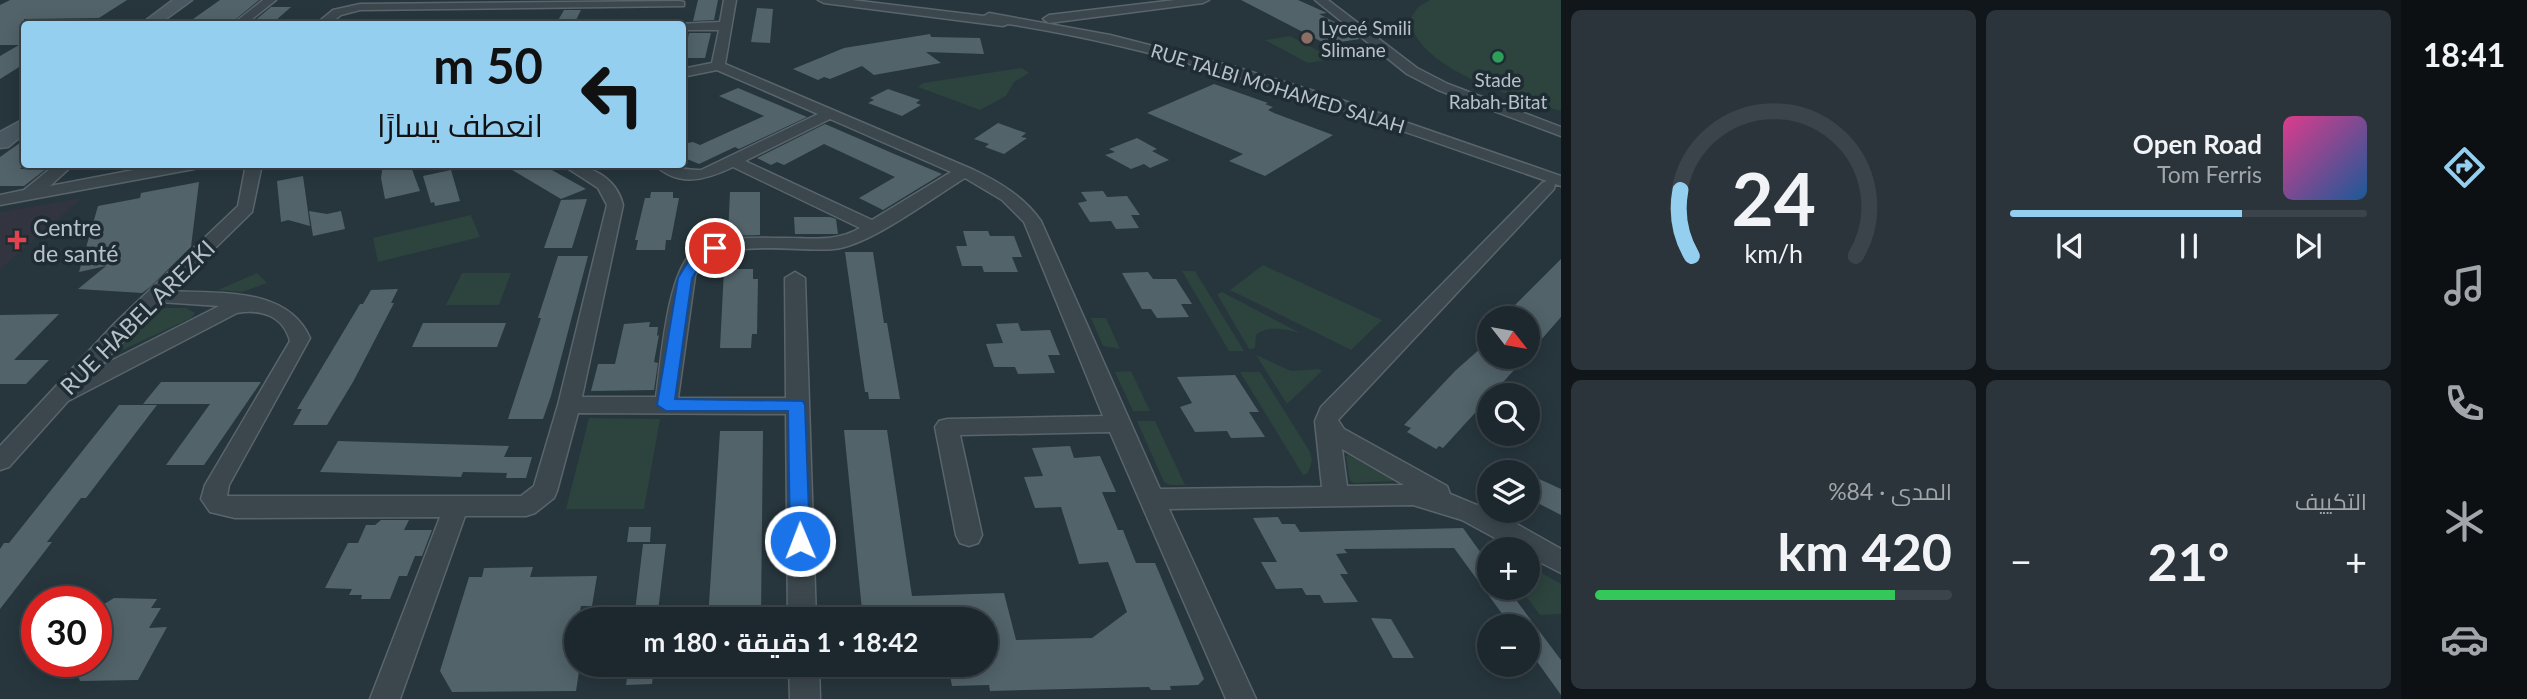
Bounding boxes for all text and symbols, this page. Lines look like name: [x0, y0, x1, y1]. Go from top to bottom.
place label: Lyceé Smili Slimane: [1321, 16, 1412, 61]
marker: Lyceé Smili Slimane: [1299, 30, 1315, 46]
text: 18:41: [2423, 35, 2505, 74]
text: 50 m: [433, 36, 543, 94]
street label: RUE TALBI MOHAMED SALAH: [1148, 38, 1408, 138]
icon: left: [567, 49, 658, 140]
marker: Stade Rabah-Bitat: [1490, 49, 1506, 65]
place label: Stade Rabah-Bitat: [1449, 68, 1547, 113]
text: انعطف يسارًا: [377, 105, 543, 144]
text: Open Road: [2133, 128, 2262, 160]
icon: directions: [2440, 143, 2489, 192]
text: 24: [1731, 155, 1816, 243]
text: Tom Ferris: [2157, 160, 2262, 188]
place label: Centre de santé: [33, 213, 118, 267]
pin: [685, 218, 745, 278]
icon: previous: [2051, 227, 2089, 265]
icon: pause: [2170, 227, 2208, 265]
icon: next: [2289, 227, 2327, 265]
icon: arrive: [696, 229, 734, 267]
marker: Centre de santé: [7, 230, 27, 250]
street label: RUE HABEL AREZKI: [54, 234, 220, 400]
text: km/h: [1744, 238, 1803, 268]
icon: music: [2440, 261, 2489, 310]
north arrow: [1477, 306, 1540, 369]
map controls: [1477, 306, 1540, 677]
icon: phone: [2440, 379, 2489, 428]
button: search: [1477, 383, 1540, 446]
button: layers: [1477, 460, 1540, 523]
text: المدى · 84%: [1828, 477, 1952, 505]
text: التكييف: [2295, 487, 2367, 515]
icon: climate: [2440, 497, 2489, 546]
position arrow: [763, 504, 837, 578]
text: 420 km: [1778, 520, 1952, 582]
text: 21°: [2148, 530, 2229, 592]
button: +: [1477, 537, 1540, 600]
text: −: [2010, 538, 2032, 584]
text: +: [2345, 538, 2367, 584]
speed limit sign: 30: [21, 586, 112, 677]
button: −: [1477, 614, 1540, 677]
icon: car: [2440, 615, 2489, 664]
text: 18:42 · 1 دقيقة · 180 m: [644, 626, 918, 658]

